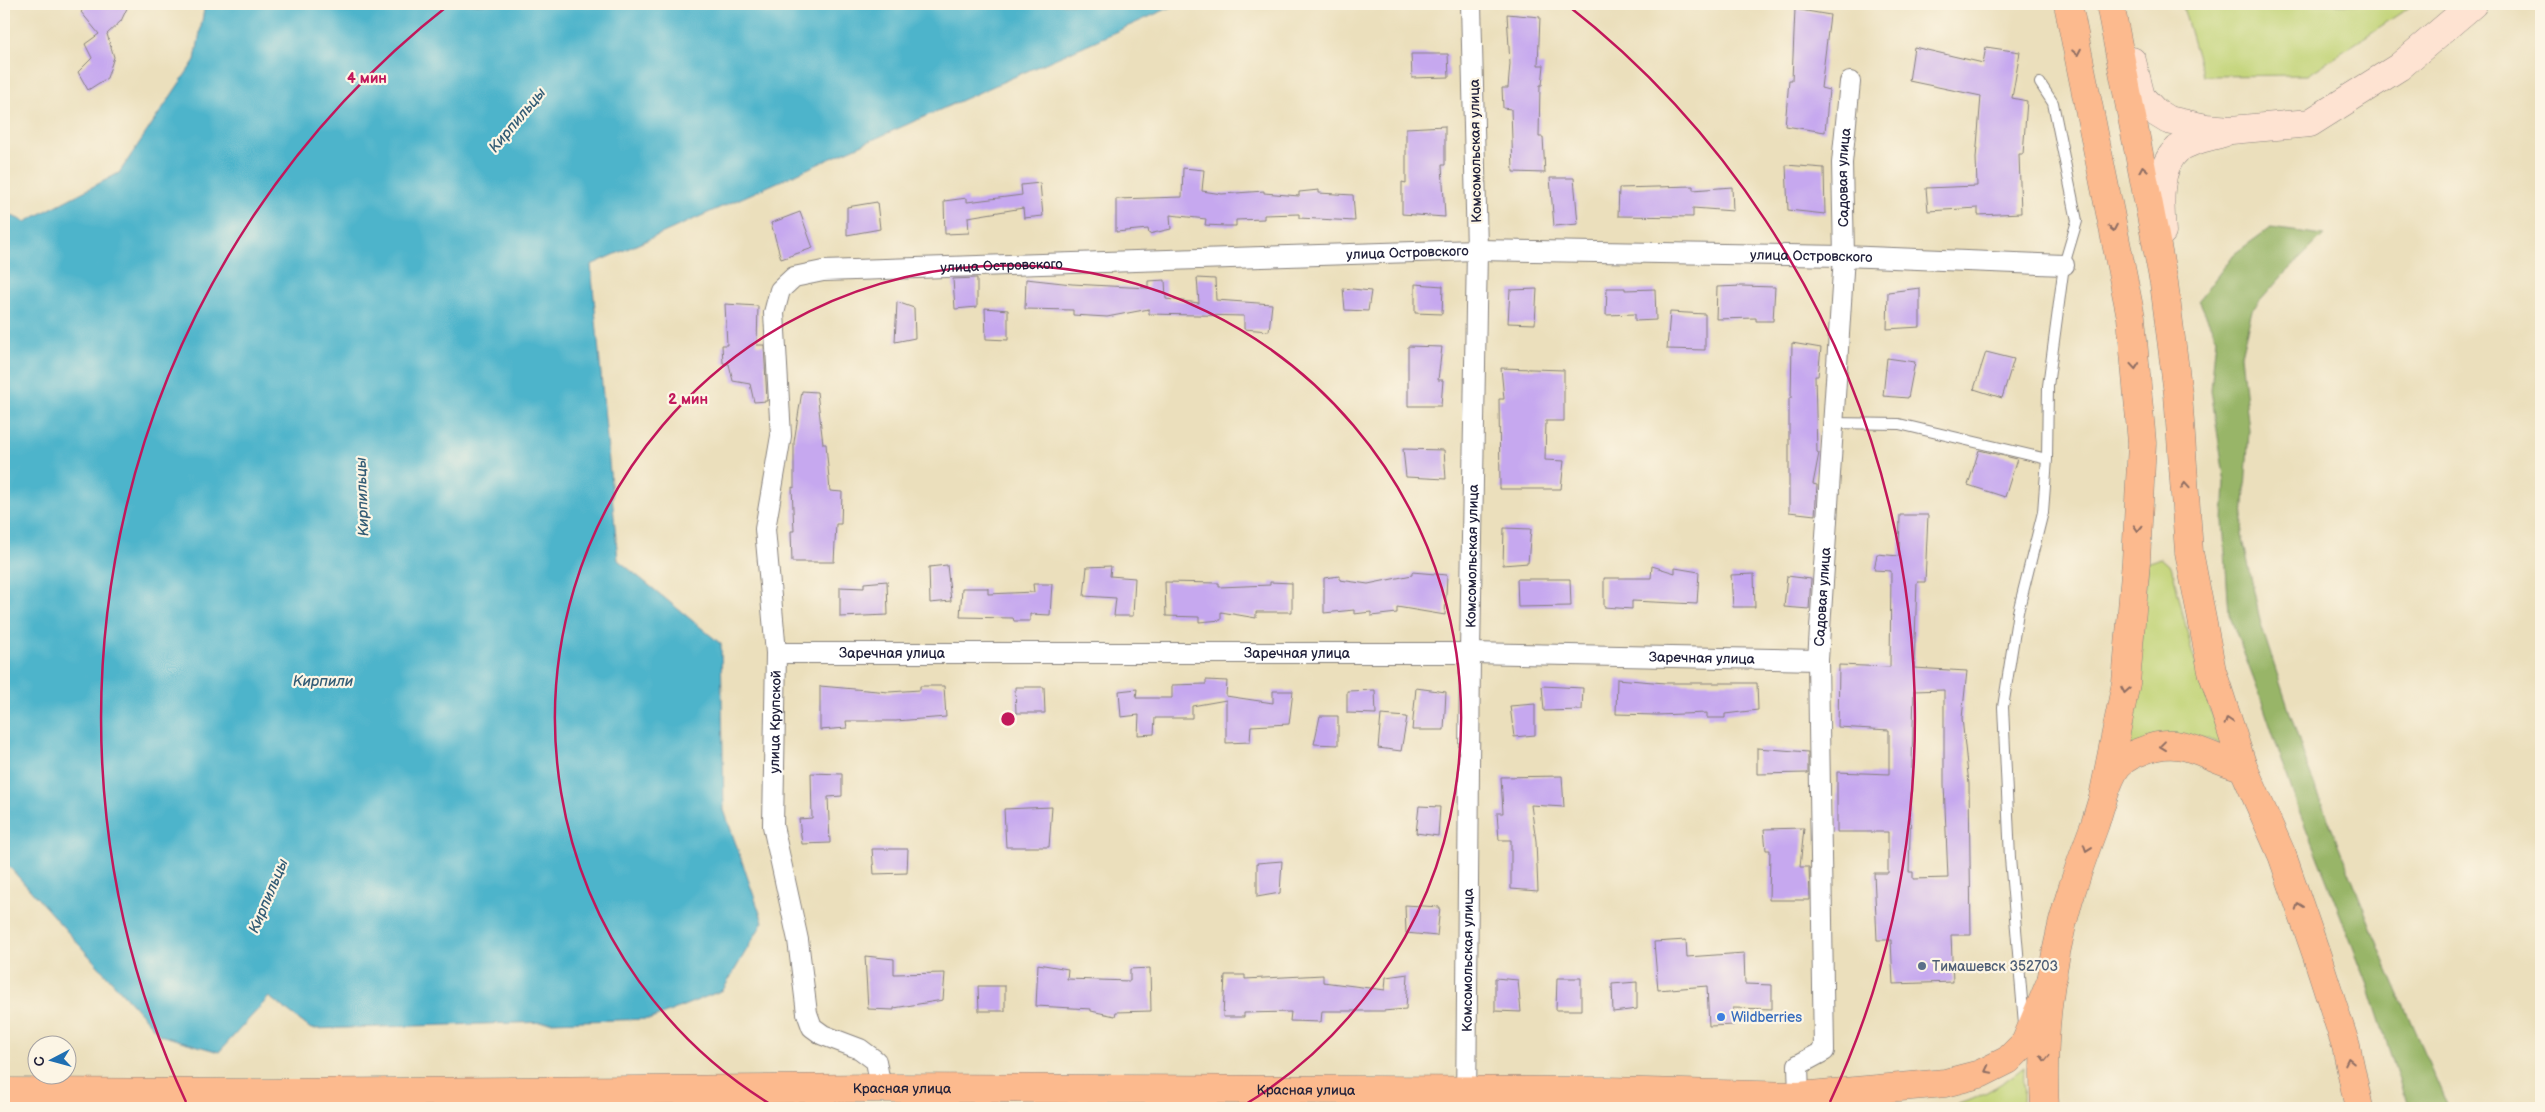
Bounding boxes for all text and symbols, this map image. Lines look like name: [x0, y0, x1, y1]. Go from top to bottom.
one-way arrow: [2072, 47, 2082, 56]
text: 4 мин: [347, 69, 387, 88]
street label: Комсомольская улица: [1466, 78, 1485, 223]
water label: Кирпильцы: [485, 84, 550, 157]
street label: Садовая улица: [1834, 126, 1854, 227]
one-way arrow: [2139, 164, 2149, 173]
one-way arrow: [2107, 224, 2117, 232]
street label: улица Островского: [1346, 242, 1469, 263]
street label: улица Островского: [1750, 246, 1873, 266]
street label: улица Островского: [940, 255, 1063, 276]
one-way arrow: [2129, 362, 2140, 370]
text: 2 мин: [668, 390, 708, 409]
water label: Кирпильцы: [352, 457, 373, 537]
one-way arrow: [2179, 482, 2190, 490]
street label: Комсомольская улица: [1462, 483, 1482, 628]
one-way arrow: [2133, 524, 2144, 532]
street label: Садовая улица: [1811, 546, 1834, 647]
street label: Заречная улица: [839, 645, 946, 662]
street label: Заречная улица: [1244, 645, 1351, 662]
street label: Заречная улица: [1649, 649, 1756, 668]
street label: улица Крупской: [766, 670, 785, 774]
water label: Кирпили: [293, 672, 354, 691]
one-way arrow: [2120, 685, 2131, 694]
centre of rings: [999, 710, 1017, 728]
one-way arrow: [2223, 717, 2233, 725]
one-way arrow: [2159, 740, 2167, 751]
one-way arrow: [2082, 844, 2092, 852]
water label: Кирпильцы: [244, 856, 293, 936]
street label: Комсомольская улица: [1459, 887, 1477, 1032]
one-way arrow: [2295, 902, 2305, 911]
place label: Тимашевск 352703: [1932, 958, 2058, 975]
marker: Тимашевск 352703: [1916, 960, 1928, 972]
place label: Wildberries: [1731, 1009, 1802, 1026]
marker: Wildberries: [1715, 1011, 1727, 1023]
north arrow: [28, 1034, 78, 1084]
text: С: [31, 1055, 49, 1067]
one-way arrow: [2040, 1055, 2050, 1063]
one-way arrow: [2344, 1056, 2355, 1065]
one-way arrow: [1984, 1064, 1993, 1074]
street label: Красная улица: [853, 1080, 952, 1097]
street label: Красная улица: [1257, 1082, 1356, 1099]

